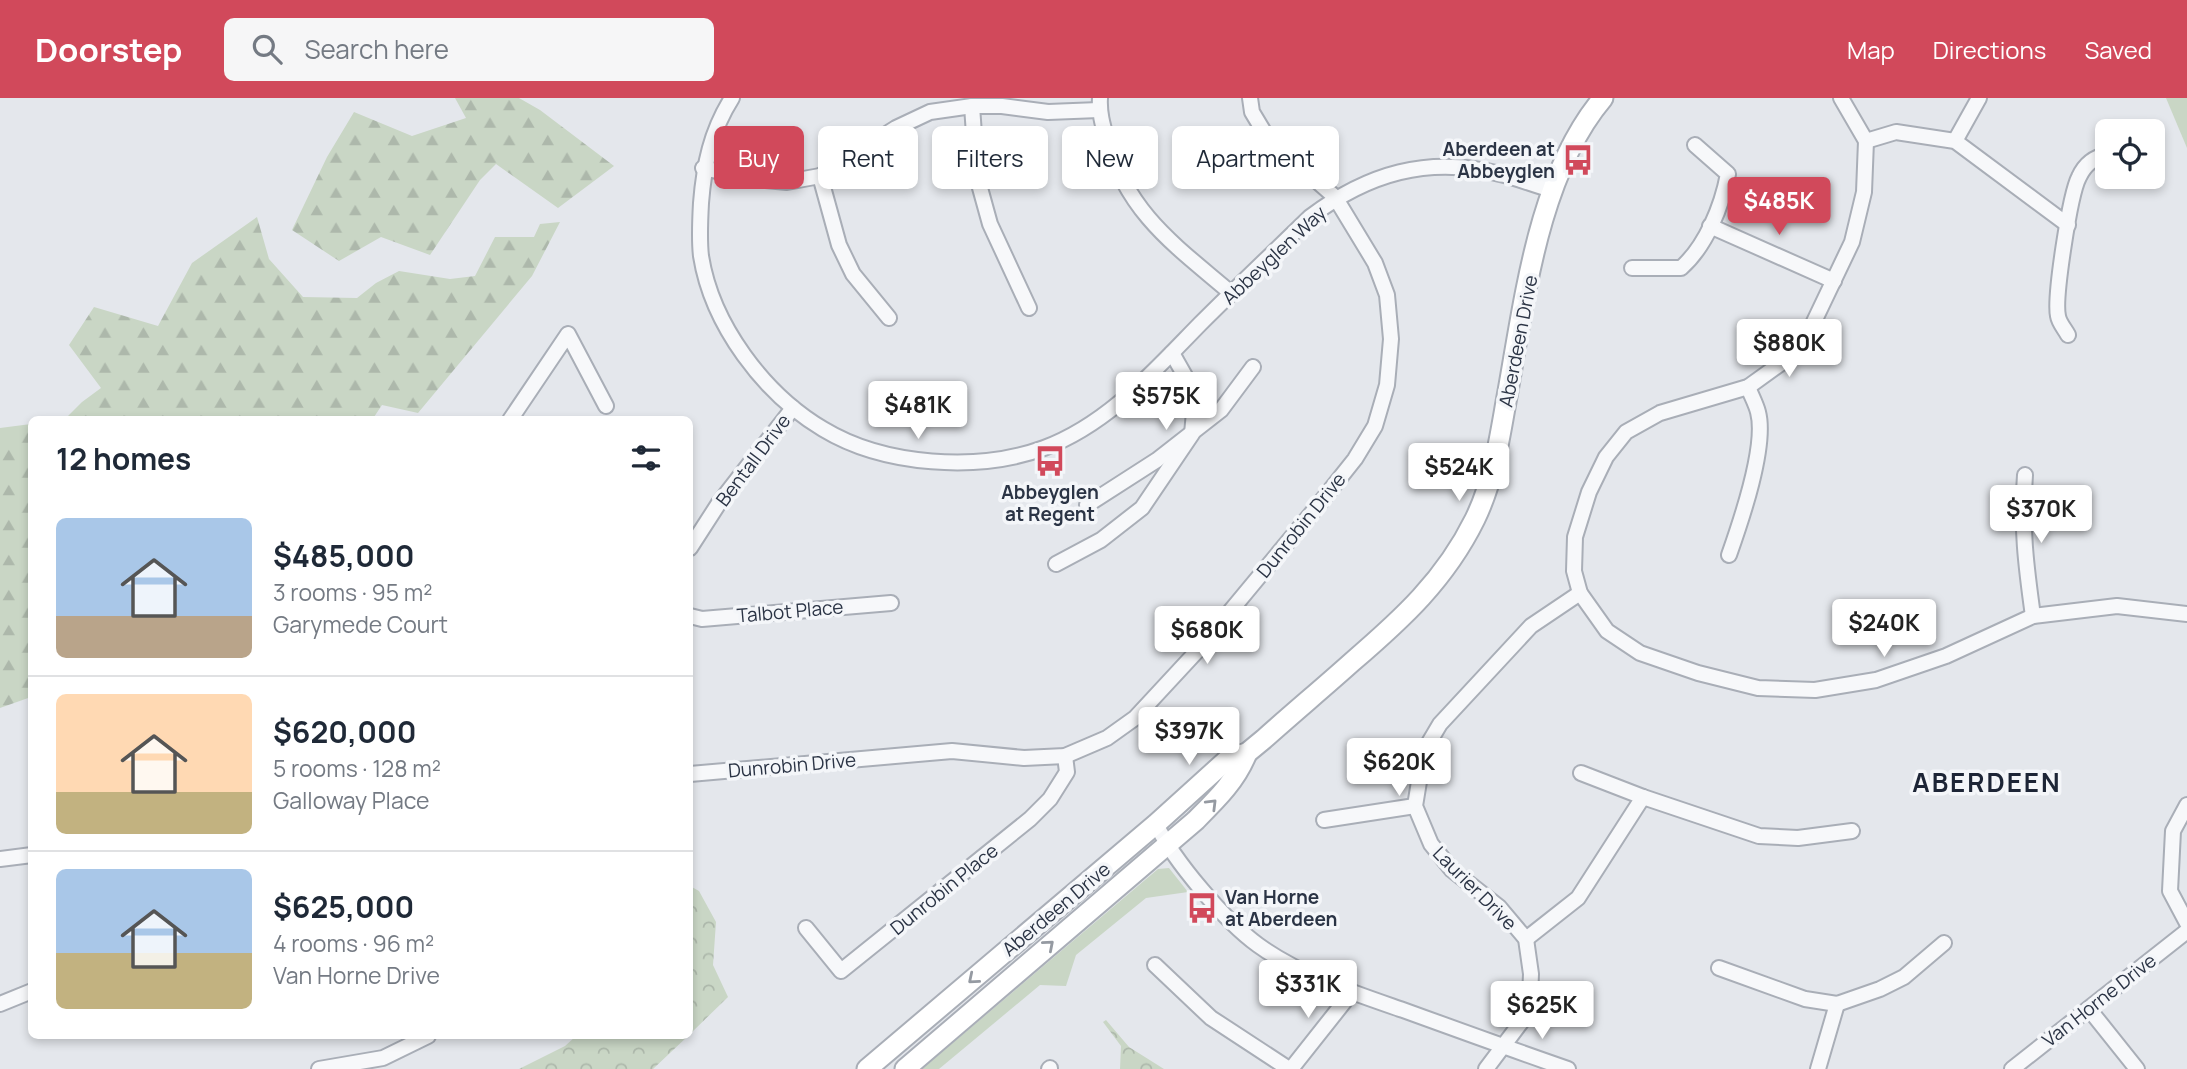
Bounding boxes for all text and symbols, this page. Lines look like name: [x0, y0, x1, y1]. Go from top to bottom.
search box: [224, 18, 714, 81]
text: Doorstep: [35, 27, 182, 72]
icon: search: [248, 30, 286, 68]
text: Search here: [304, 31, 449, 67]
text: Map: [1847, 33, 1895, 66]
text: Directions: [1933, 33, 2046, 66]
text: Saved: [2084, 33, 2152, 66]
map controls: [2095, 119, 2165, 189]
button: locate: [2095, 119, 2165, 189]
chip: Buy: [714, 126, 804, 189]
chip: Rent: [818, 126, 918, 189]
chip: Filters: [932, 126, 1048, 189]
chip: New: [1062, 126, 1158, 189]
chip: Apartment: [1172, 126, 1339, 189]
place label: Aberdeen at Abbeyglen: [1443, 136, 1555, 184]
bus stop icon: Aberdeen at Abbeyglen: [1561, 143, 1595, 177]
pin: $485K: [1730, 178, 1828, 237]
text: $485K: [1744, 184, 1814, 216]
street label: Abbeyglen Way: [1216, 200, 1332, 310]
street label: Aberdeen Drive: [1492, 273, 1544, 409]
pin: $880K: [1740, 320, 1838, 379]
text: $880K: [1753, 326, 1825, 358]
pin: $575K: [1117, 372, 1215, 432]
text: $575K: [1132, 379, 1200, 411]
pin: $481K: [869, 382, 967, 441]
text: $481K: [884, 388, 952, 420]
street label: Bentall Drive: [710, 409, 796, 511]
text: 12 homes: [56, 438, 191, 479]
icon: filters: [627, 439, 665, 477]
bus stop icon: Abbeyglen at Regent: [1033, 444, 1067, 478]
pin: $524K: [1410, 444, 1508, 503]
text: $524K: [1424, 450, 1494, 482]
street label: Dunrobin Drive: [1250, 467, 1352, 583]
place label: Abbeyglen at Regent: [1001, 479, 1099, 527]
pin: $370K: [1992, 486, 2090, 545]
text: $370K: [2006, 492, 2076, 524]
text: $485,000: [273, 535, 414, 576]
icon: home: [112, 546, 196, 630]
text: 3 rooms · 95 m²: [273, 576, 432, 608]
street label: Talbot Place: [736, 593, 844, 629]
pin: $240K: [1835, 600, 1933, 659]
pin: $680K: [1158, 606, 1256, 666]
text: $240K: [1848, 606, 1920, 638]
text: Garymede Court: [273, 608, 448, 640]
text: $680K: [1171, 613, 1243, 645]
pin: $397K: [1140, 708, 1238, 767]
text: $620,000: [273, 711, 416, 752]
text: $397K: [1154, 714, 1224, 746]
icon: home: [112, 722, 196, 806]
pin: $620K: [1350, 738, 1448, 798]
text: $620K: [1363, 745, 1435, 777]
street label: Dunrobin Drive: [727, 746, 857, 784]
text: 5 rooms · 128 m²: [273, 752, 441, 784]
district label: ABERDEEN: [1912, 764, 2062, 800]
text: Galloway Place: [273, 784, 430, 816]
one-way arrow: [1204, 799, 1217, 812]
street label: Dunrobin Place: [885, 837, 1003, 941]
street label: Laurier Drive: [1427, 840, 1523, 936]
street label: Aberdeen Drive: [996, 856, 1116, 962]
place label: Van Horne at Aberdeen: [1225, 884, 1337, 932]
text: $625,000: [273, 886, 414, 927]
bus stop icon: Van Horne at Aberdeen: [1185, 891, 1219, 925]
icon: home: [112, 897, 196, 981]
text: 4 rooms · 96 m²: [273, 927, 434, 959]
one-way arrow: [1041, 941, 1054, 953]
street label: Van Horne Drive: [2037, 947, 2161, 1053]
text: Van Horne Drive: [273, 959, 440, 991]
pin: $331K: [1259, 960, 1357, 1020]
text: $331K: [1275, 967, 1341, 999]
one-way arrow: [969, 971, 982, 983]
pin: $625K: [1493, 982, 1591, 1041]
text: $625K: [1507, 988, 1577, 1020]

